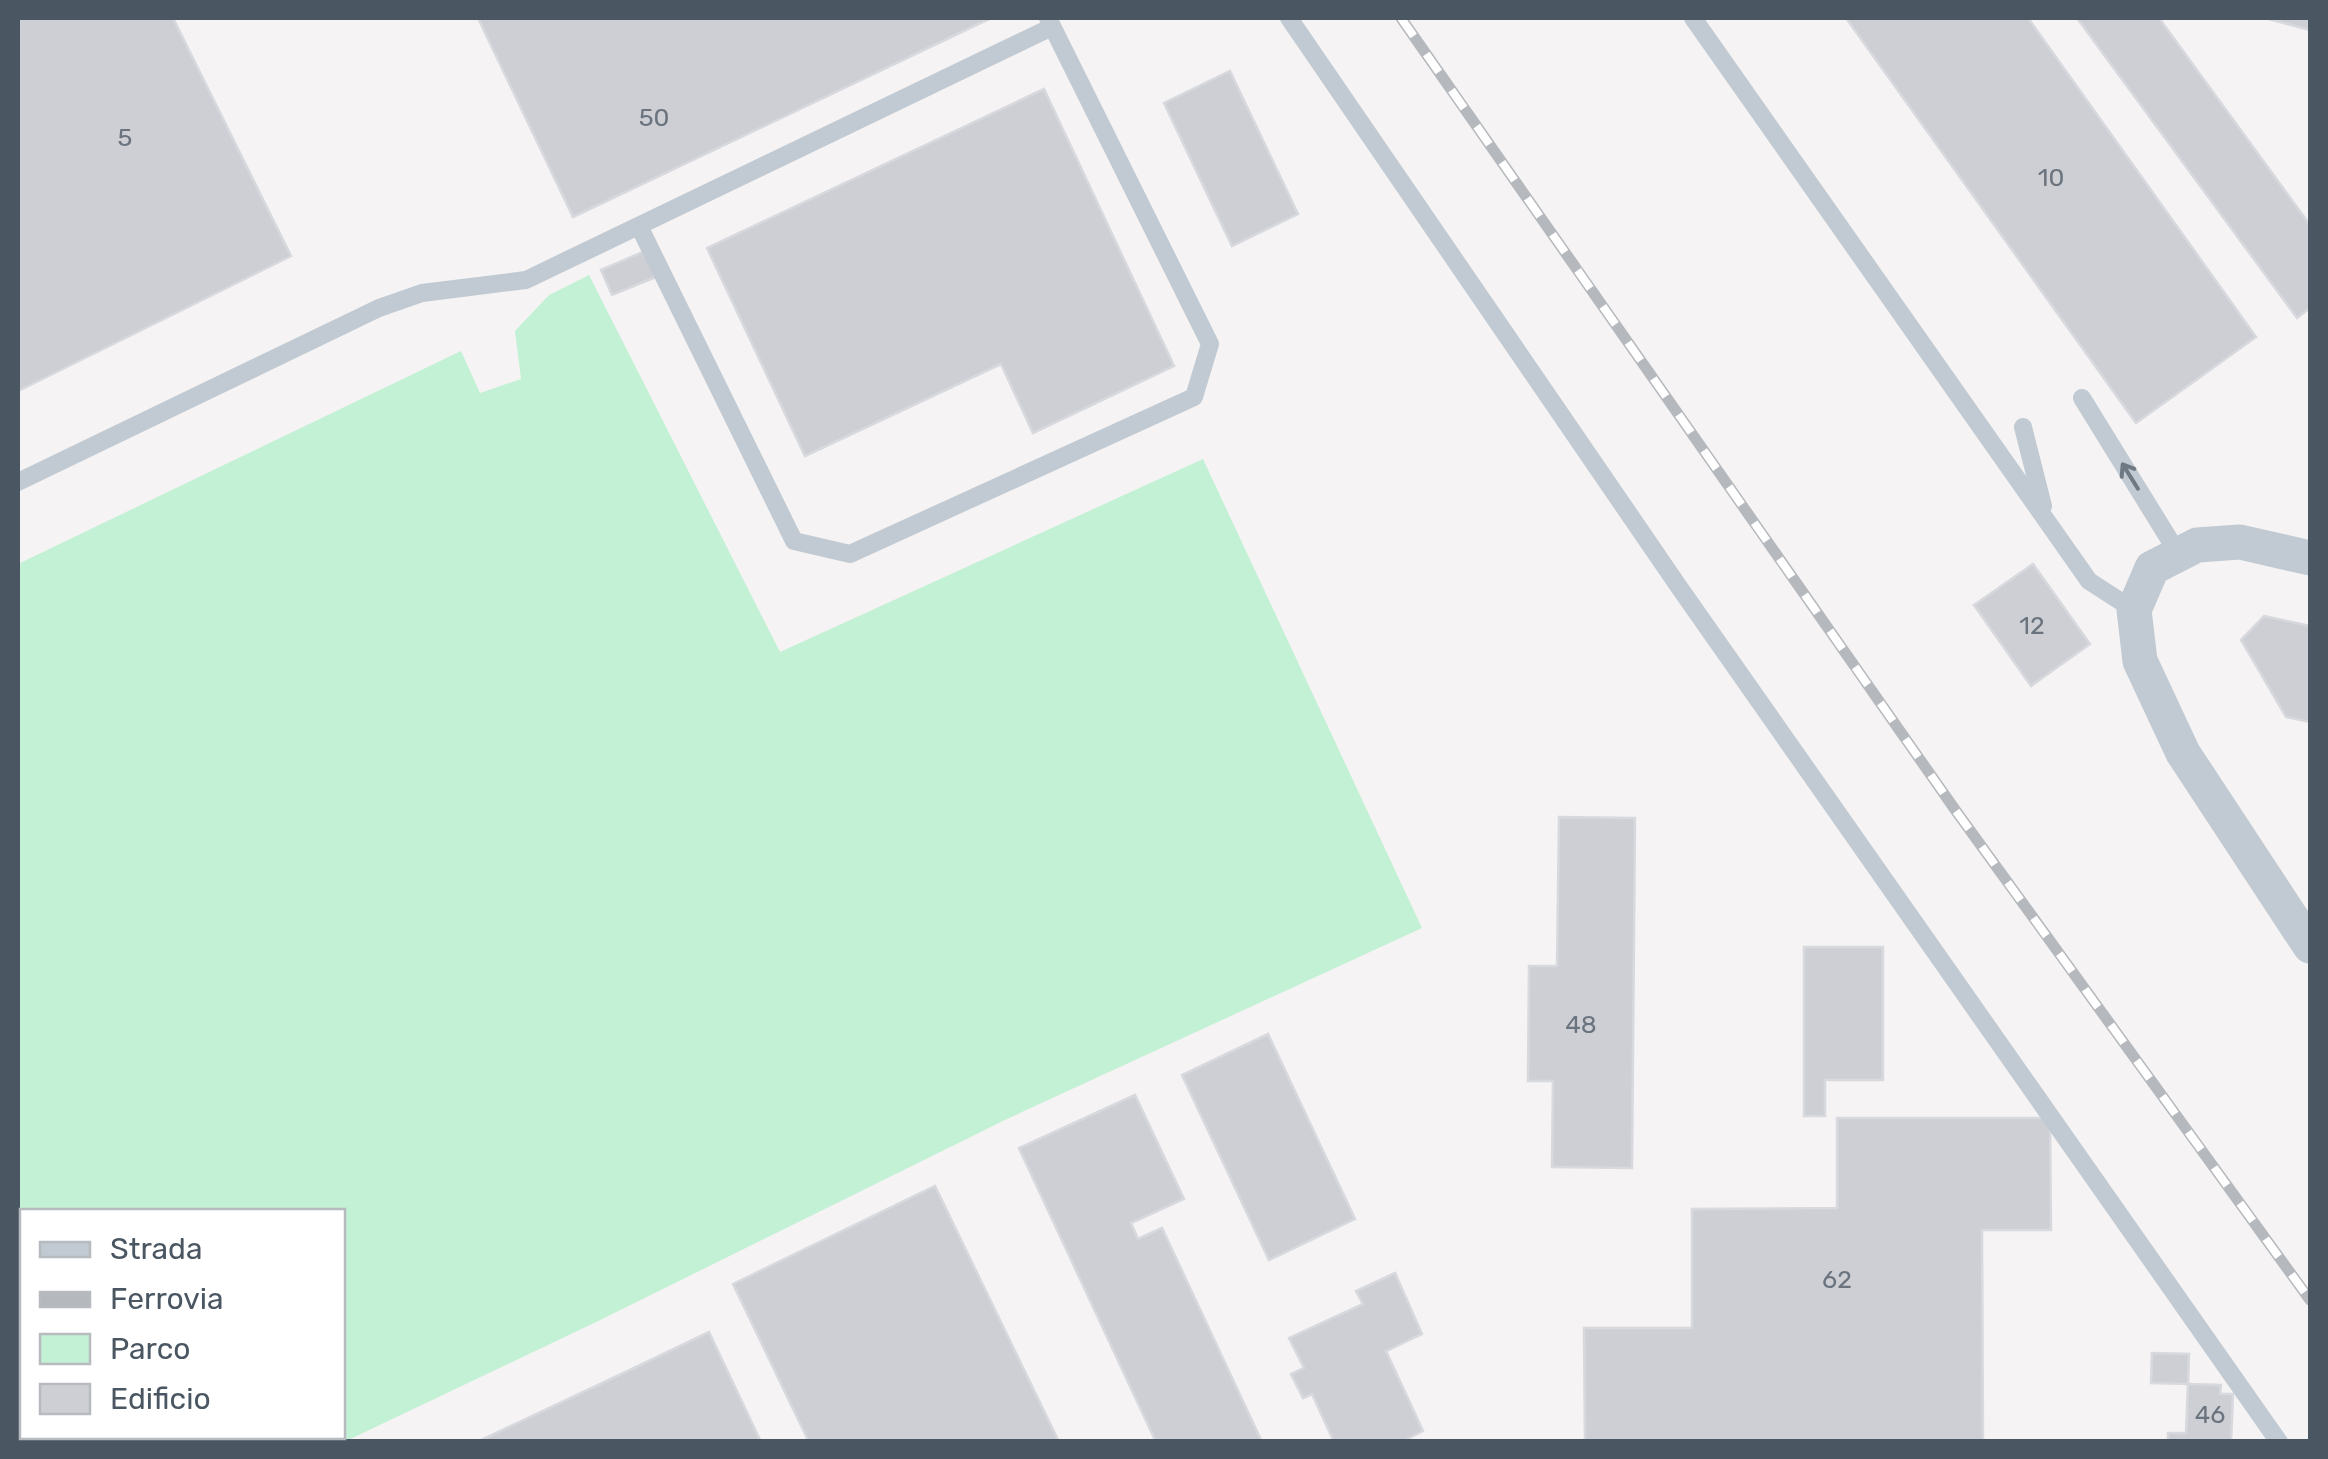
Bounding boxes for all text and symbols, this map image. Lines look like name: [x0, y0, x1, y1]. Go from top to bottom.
house number: 50: [639, 103, 669, 132]
house number: 5: [118, 123, 132, 152]
house number: 10: [2038, 163, 2064, 192]
one-way arrow: [2120, 462, 2141, 491]
house number: 12: [2019, 611, 2045, 640]
house number: 48: [1565, 1010, 1597, 1039]
legend: [20, 1209, 345, 1439]
text: Strada: [110, 1231, 203, 1267]
house number: 62: [1822, 1265, 1852, 1294]
text: Ferrovia: [110, 1281, 224, 1317]
text: Parco: [110, 1331, 190, 1367]
text: Edificio: [110, 1381, 211, 1417]
house number: 46: [2195, 1400, 2225, 1429]

